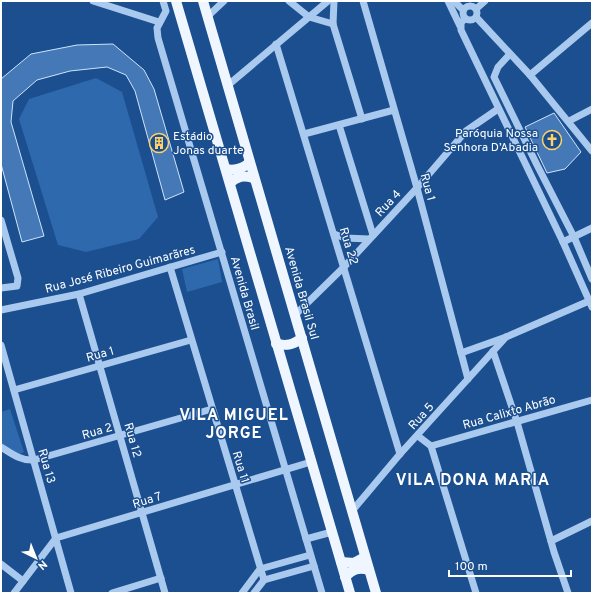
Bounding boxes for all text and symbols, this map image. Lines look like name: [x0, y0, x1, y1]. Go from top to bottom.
place label: Paróquia Nossa Senhora D’Abadia: [443, 126, 538, 156]
place label: Estádio Jonas duarte: [173, 129, 244, 159]
church icon: Paróquia Nossa Senhora D’Abadia: [541, 129, 563, 151]
building icon: Estádio Jonas duarte: [148, 132, 170, 154]
street label: Rua 1: [416, 172, 438, 203]
street label: Rua 4: [372, 187, 405, 221]
street label: Rua 22: [335, 226, 361, 267]
street label: Rua José Ribeiro Guimarãres: [43, 242, 197, 298]
street label: Avenida Brasil Sul: [280, 245, 322, 342]
street label: Avenida Brasil: [226, 254, 262, 332]
street label: Rua 1: [84, 343, 116, 367]
street label: Rua Calixto Abrão: [461, 392, 558, 434]
street label: Rua 5: [405, 400, 438, 434]
district label: VILA MIGUEL JORGE: [179, 406, 289, 444]
street label: Rua 2: [80, 420, 114, 444]
street label: Rua 12: [119, 421, 145, 460]
street label: Rua 13: [33, 447, 59, 486]
street label: Rua 11: [228, 449, 252, 485]
district label: VILA DONA MARIA: [396, 471, 550, 491]
street label: Rua 7: [131, 489, 164, 513]
north arrow: [16, 538, 56, 578]
scale bar: [449, 552, 571, 578]
text: N: [34, 557, 50, 572]
text: 100 m: [455, 559, 488, 575]

